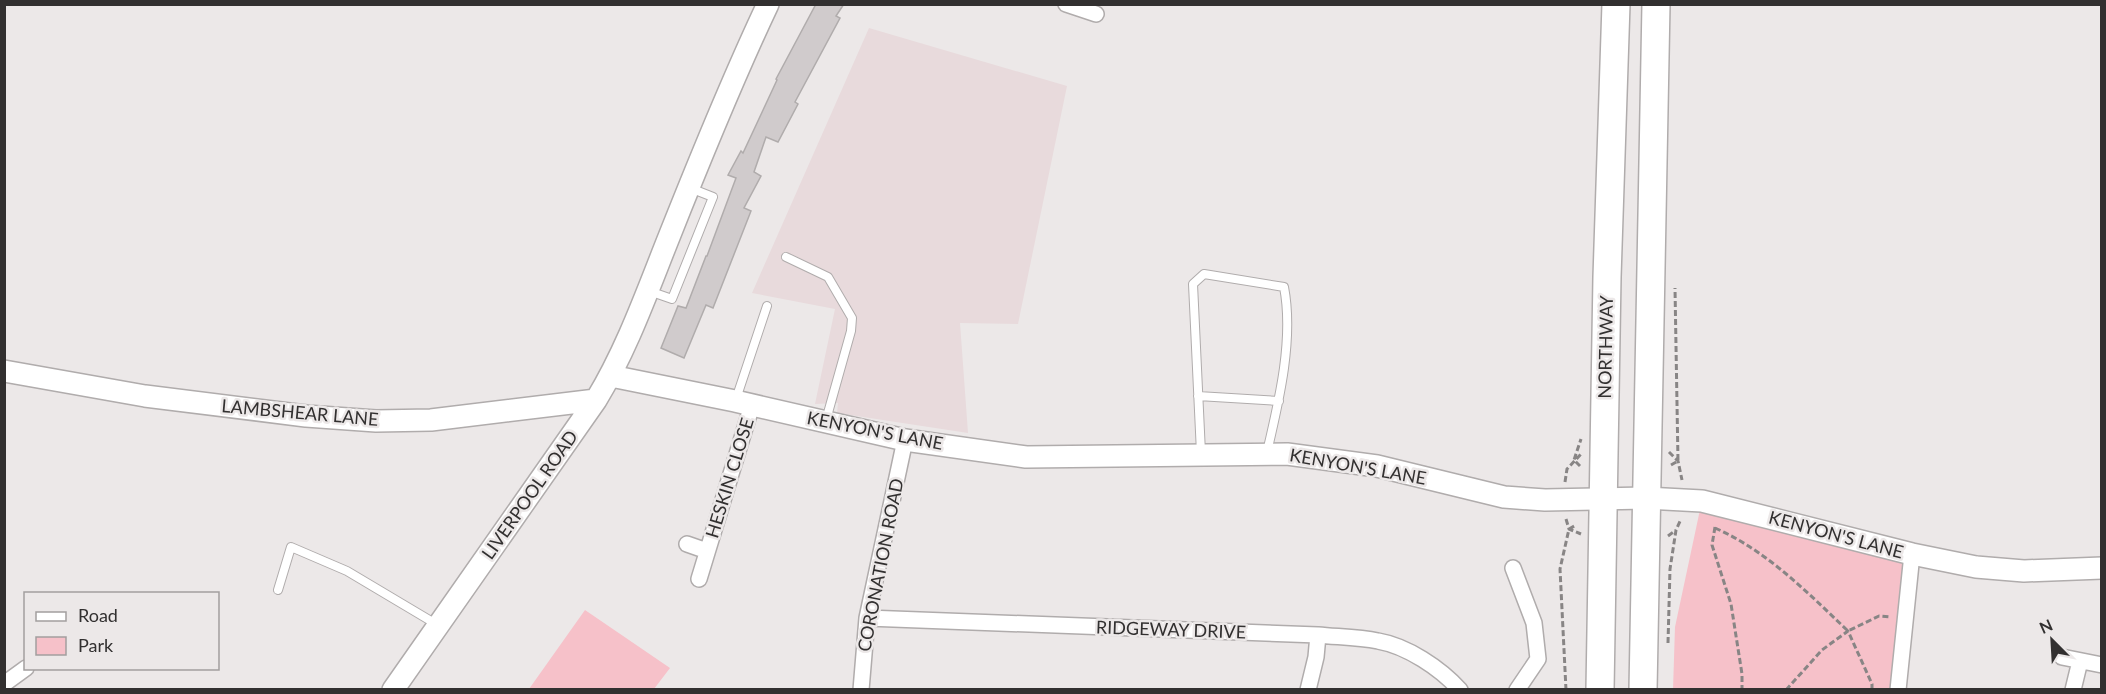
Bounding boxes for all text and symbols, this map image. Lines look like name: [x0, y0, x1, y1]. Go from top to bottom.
street label: NORTHWAY: [1593, 294, 1617, 399]
street label: LAMBSHEAR LANE: [221, 394, 379, 430]
street label: KENYON'S LANE: [805, 406, 945, 454]
street label: HESKIN CLOSE: [700, 415, 758, 540]
street label: LIVERPOOL ROAD: [477, 426, 582, 563]
street label: KENYON'S LANE: [1288, 443, 1428, 489]
street label: CORONATION ROAD: [852, 476, 908, 653]
street label: KENYON'S LANE: [1767, 505, 1906, 563]
legend: [24, 592, 219, 670]
text: Road: [78, 604, 118, 626]
north arrow: [2022, 610, 2082, 670]
street label: RIDGEWAY DRIVE: [1096, 615, 1246, 643]
text: N: [2036, 615, 2055, 637]
text: Park: [78, 634, 114, 656]

